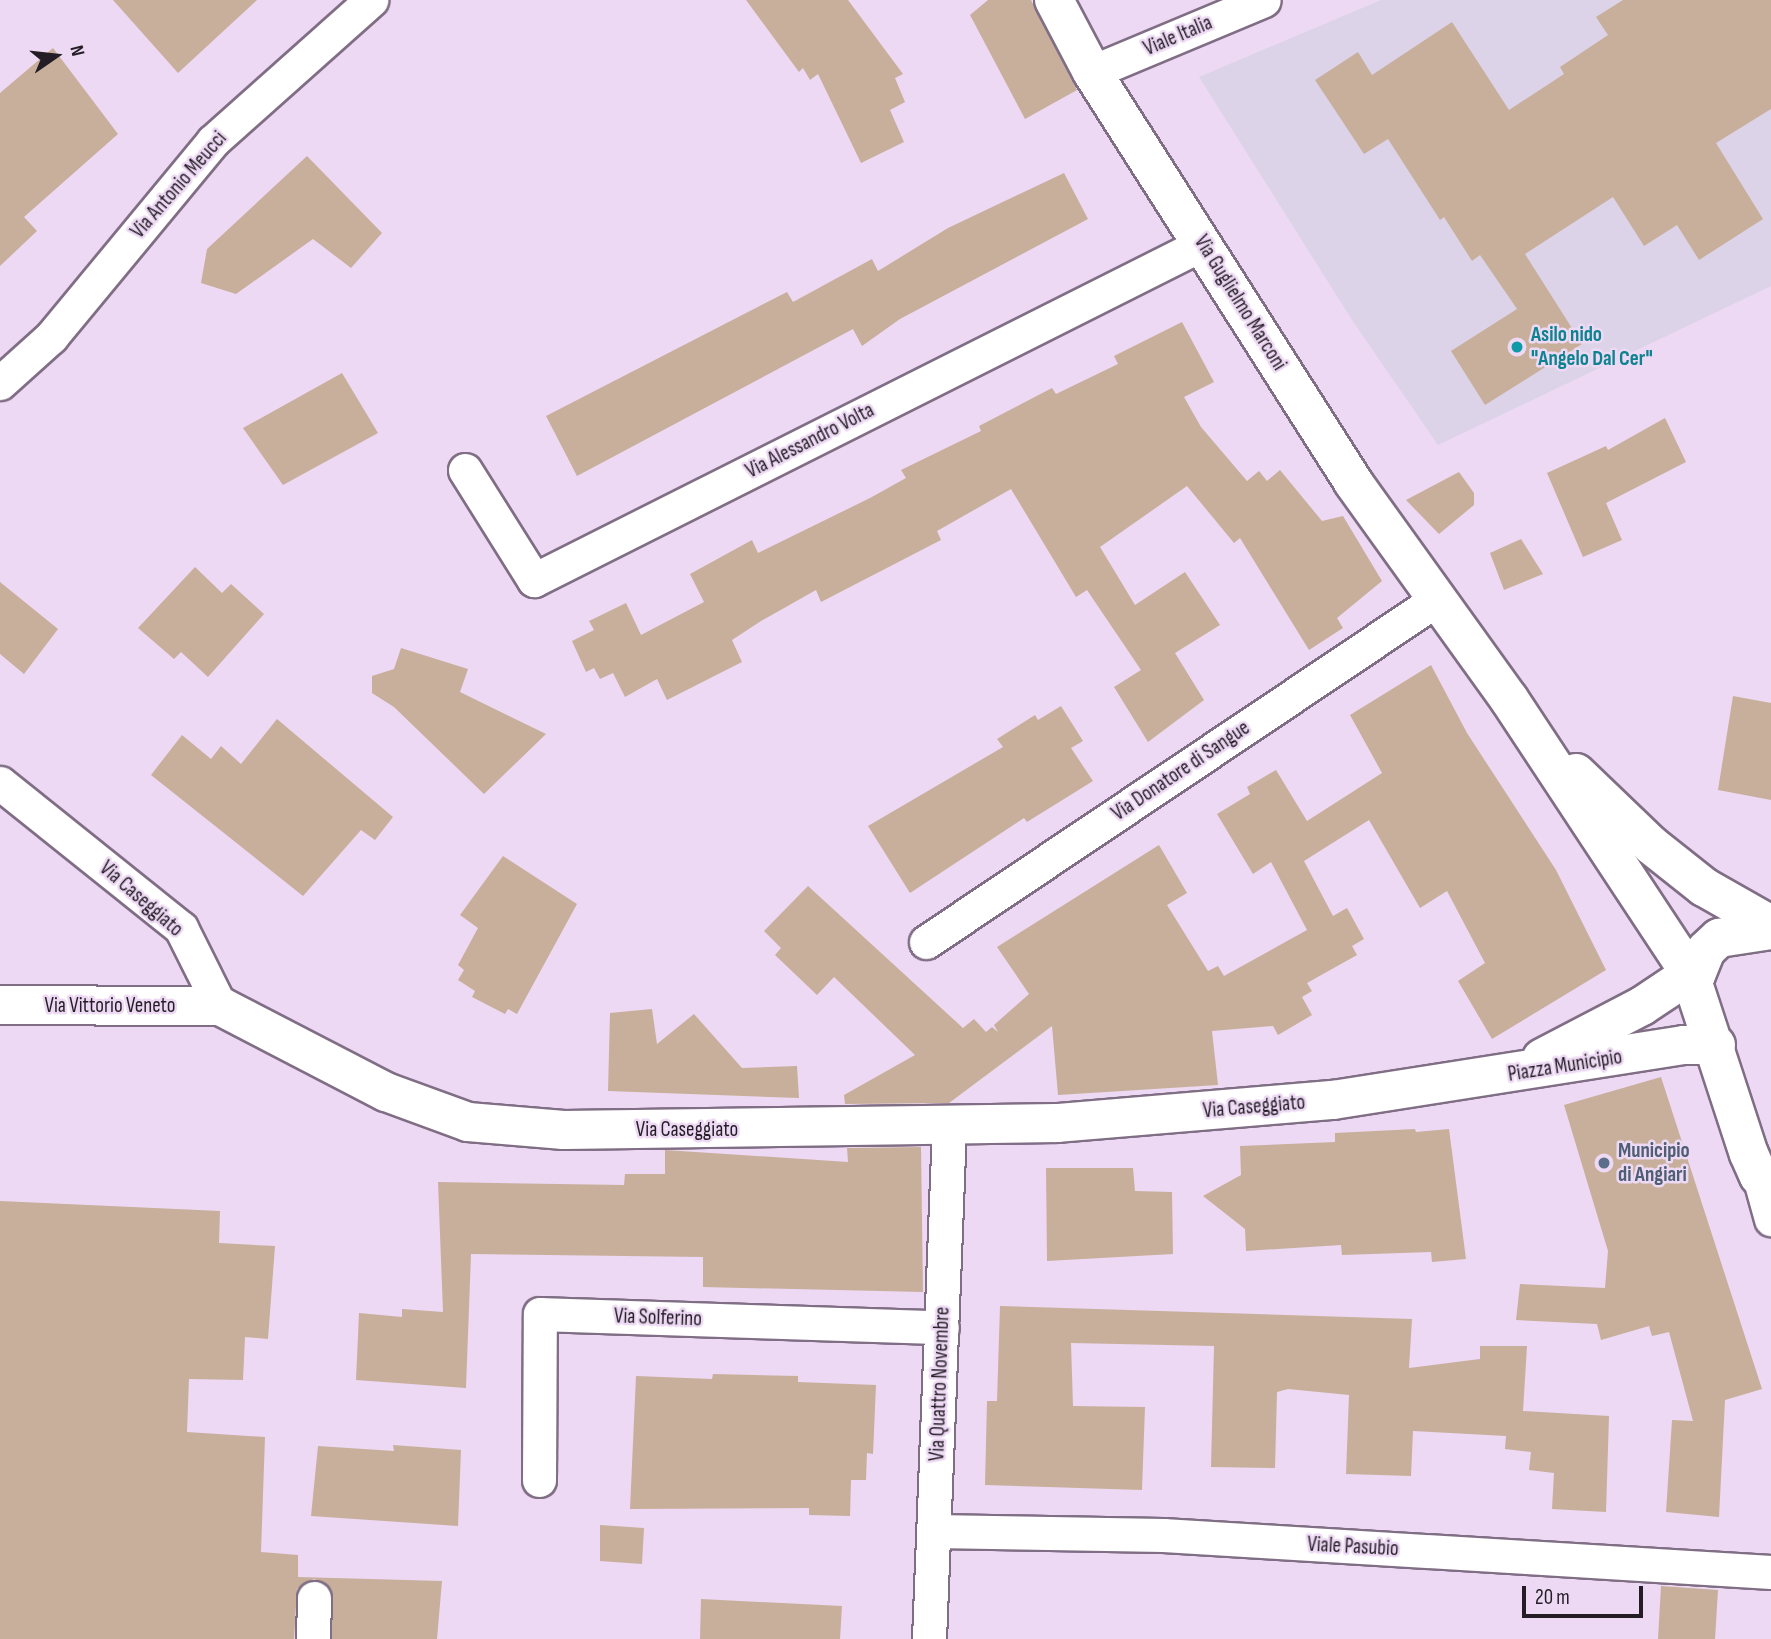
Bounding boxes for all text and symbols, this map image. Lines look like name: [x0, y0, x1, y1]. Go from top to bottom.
street label: Viale Italia: [1140, 10, 1216, 62]
north arrow: [21, 21, 91, 91]
text: N: [64, 43, 89, 59]
street label: Via Antonio Meucci: [126, 126, 232, 244]
street label: Via Guglielmo Marconi: [1188, 231, 1292, 375]
place label: Asilo nido "Angelo Dal Cer": [1531, 322, 1653, 372]
marker: Asilo nido "Angelo Dal Cer": [1509, 339, 1525, 355]
street label: Via Alessandro Volta: [742, 398, 878, 484]
street label: Via Donatore di Sangue: [1107, 716, 1255, 826]
street label: Via Caseggiato: [94, 856, 188, 942]
street label: Via Vittorio Veneto: [44, 993, 176, 1019]
street label: Piazza Municipio: [1506, 1045, 1624, 1087]
street label: Via Caseggiato: [1202, 1090, 1306, 1124]
street label: Via Caseggiato: [636, 1117, 738, 1143]
place label: Municipio di Angiari: [1618, 1138, 1690, 1188]
marker: Municipio di Angiari: [1596, 1155, 1612, 1171]
street label: Via Solferino: [614, 1304, 702, 1332]
street label: Via Quattro Novembre: [925, 1306, 955, 1462]
street label: Viale Pasubio: [1307, 1532, 1399, 1562]
scale bar: [1526, 1572, 1647, 1616]
text: 20 m: [1535, 1585, 1570, 1610]

